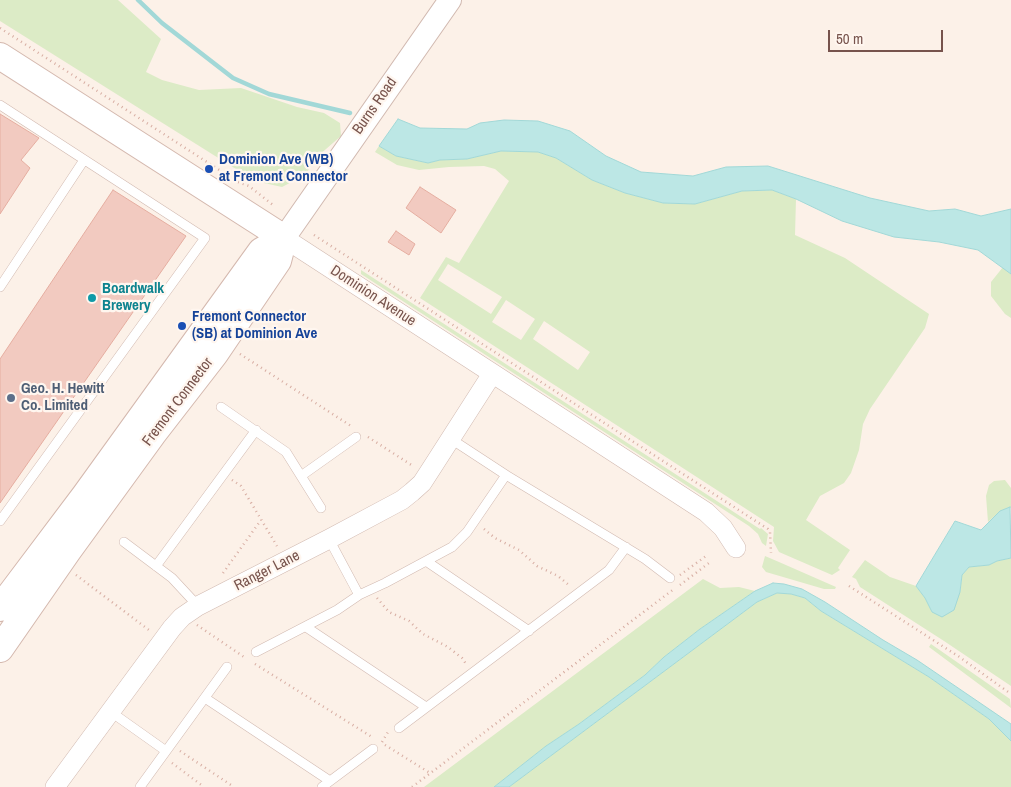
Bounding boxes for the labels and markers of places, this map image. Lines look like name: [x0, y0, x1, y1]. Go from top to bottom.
place label: Dominion Ave (WB) at Fremont Connector: [219, 151, 347, 186]
marker: Dominion Ave (WB) at Fremont Connector: [203, 163, 215, 175]
place label: Boardwalk Brewery: [102, 280, 164, 315]
marker: Boardwalk Brewery: [86, 292, 98, 304]
place label: Fremont Connector (SB) at Dominion Ave: [192, 308, 317, 343]
marker: Fremont Connector (SB) at Dominion Ave: [176, 320, 188, 332]
place label: Geo. H. Hewitt Co. Limited: [21, 380, 104, 415]
marker: Geo. H. Hewitt Co. Limited: [5, 392, 17, 404]

